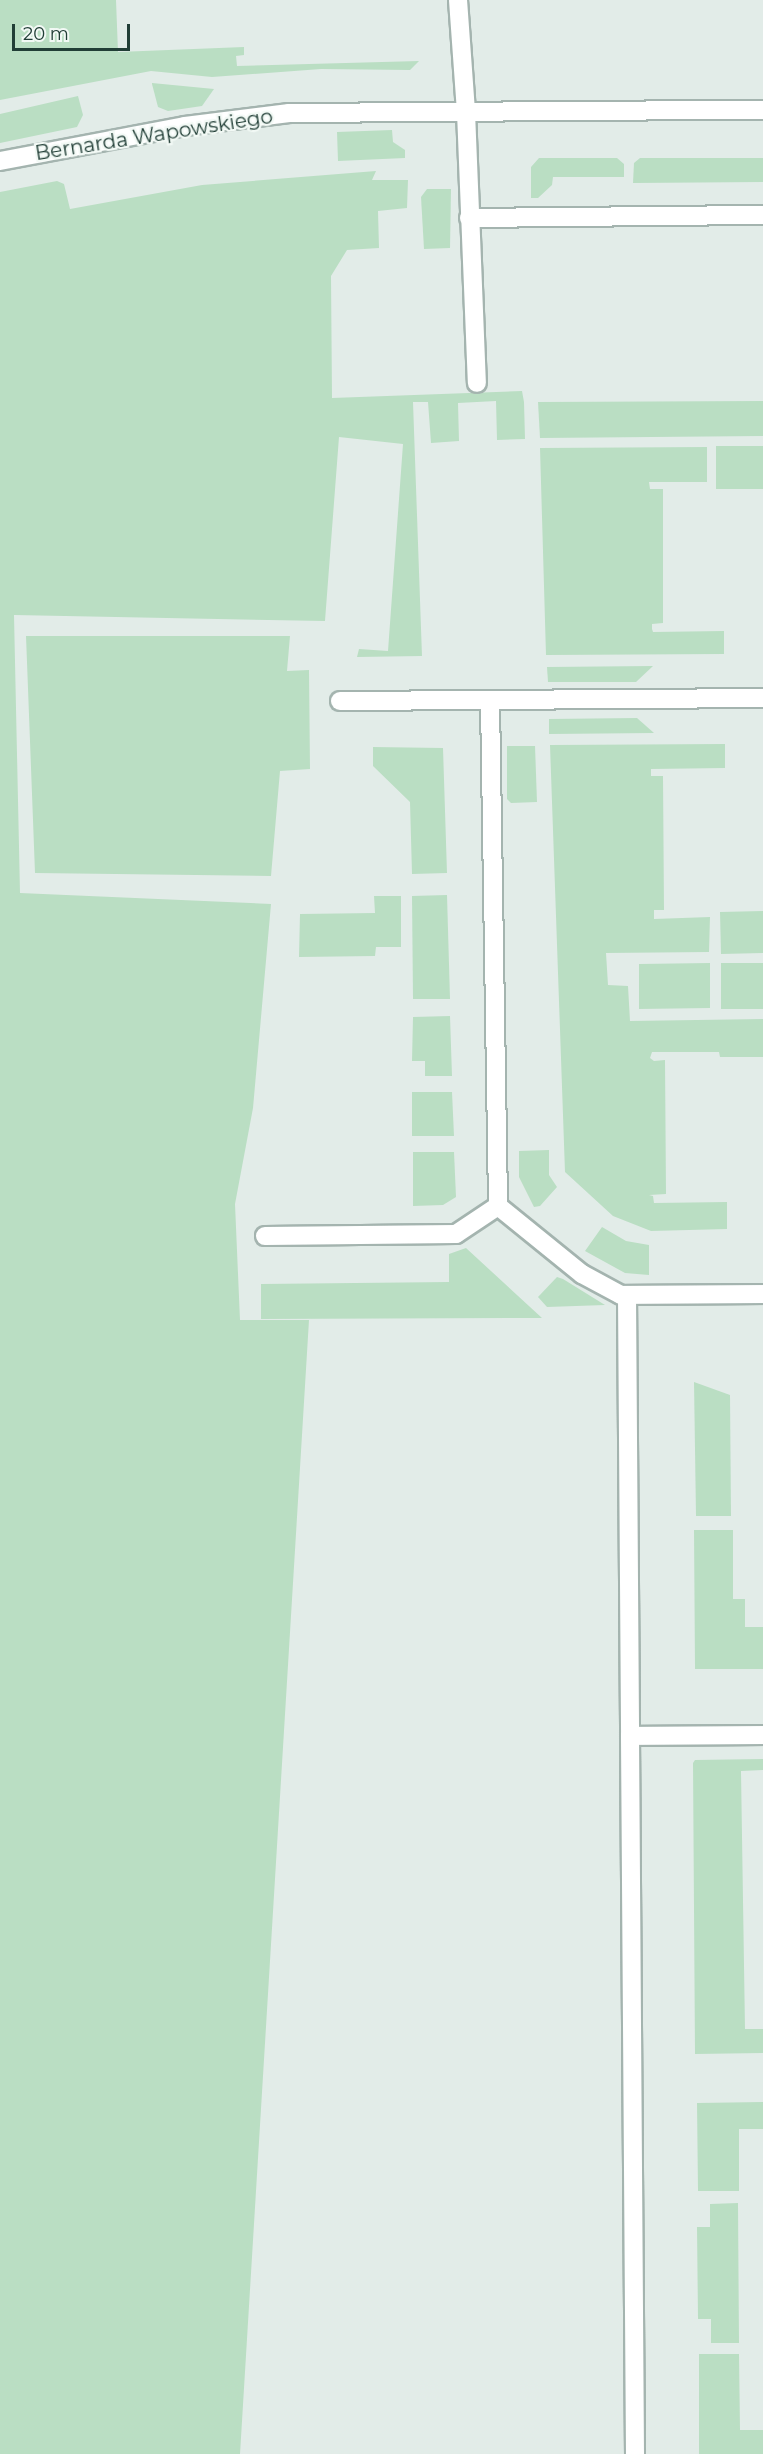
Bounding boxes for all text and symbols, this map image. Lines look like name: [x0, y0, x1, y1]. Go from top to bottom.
scale bar: [15, 12, 134, 50]
text: 20 m: [23, 23, 69, 45]
street label: Bernarda Wapowskiego: [33, 104, 275, 166]

